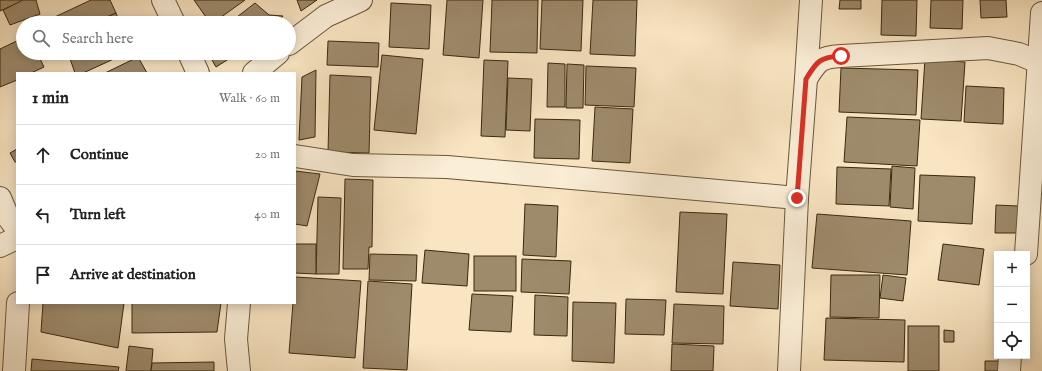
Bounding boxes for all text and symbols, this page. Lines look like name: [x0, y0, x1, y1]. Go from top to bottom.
search box: [16, 16, 296, 60]
icon: search: [30, 27, 52, 49]
text: Search here: [62, 29, 133, 48]
route start: [832, 47, 850, 65]
text: 1 min: [32, 88, 69, 109]
text: Walk · 60 m: [219, 90, 280, 107]
icon: ahead: [32, 144, 54, 166]
text: Continue: [70, 145, 128, 164]
text: 20 m: [255, 146, 280, 163]
route end: [788, 189, 806, 207]
icon: left: [32, 204, 54, 226]
text: Turn left: [70, 205, 126, 224]
text: 40 m: [254, 206, 280, 223]
map controls: [994, 251, 1030, 359]
button: +: [994, 251, 1030, 287]
icon: arrive: [32, 264, 54, 286]
text: Arrive at destination: [70, 265, 196, 284]
button: −: [994, 287, 1030, 323]
button: locate: [994, 323, 1030, 359]

